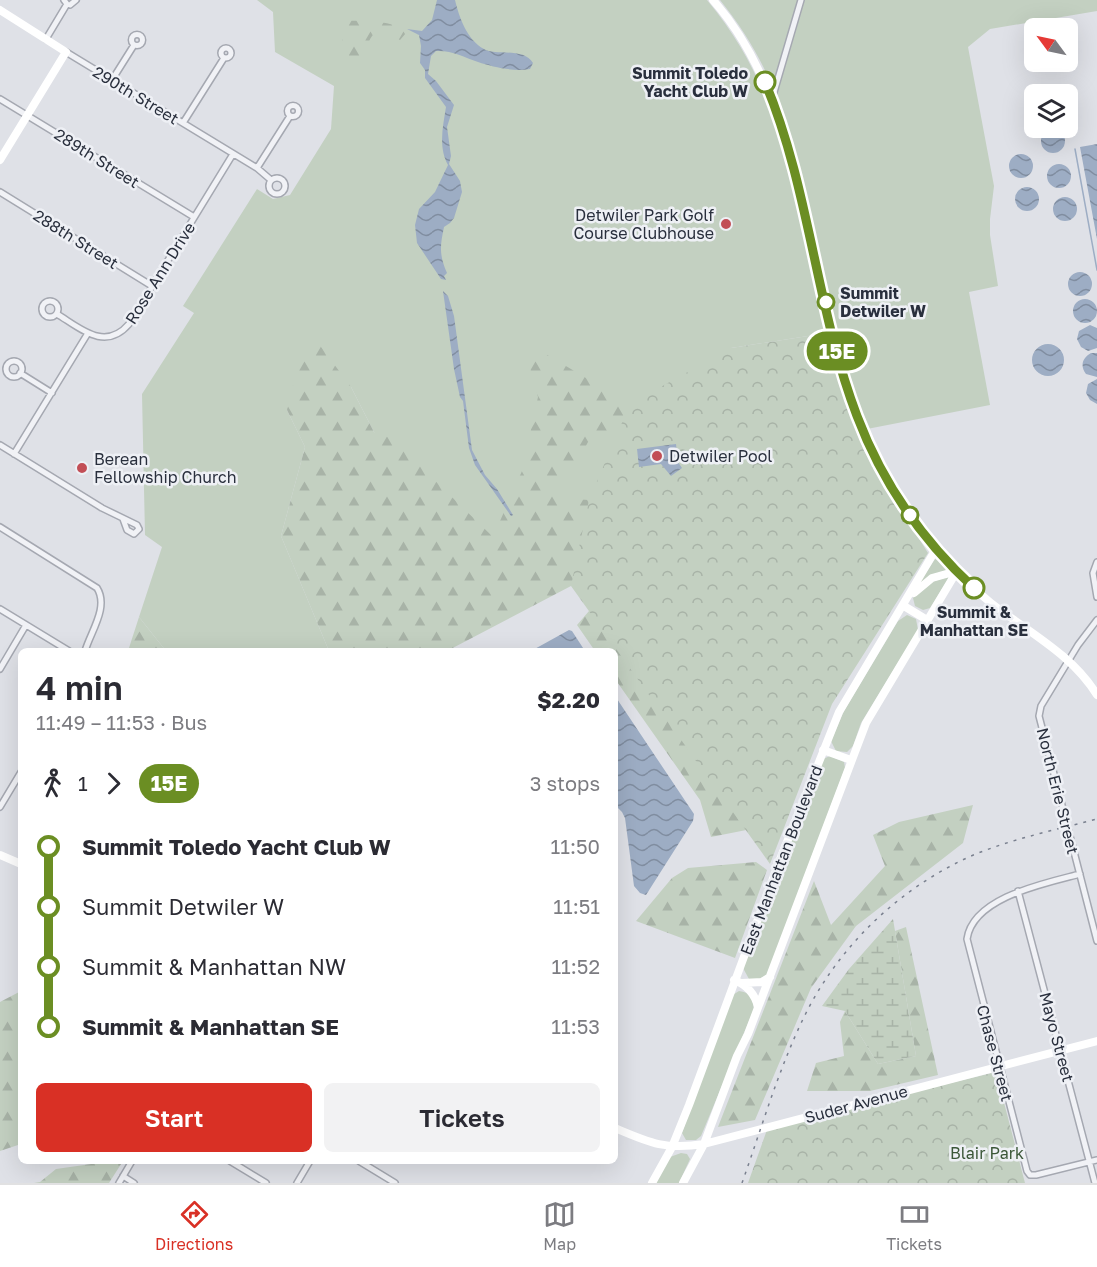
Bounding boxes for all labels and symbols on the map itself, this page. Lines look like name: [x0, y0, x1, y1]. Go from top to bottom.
north arrow: [1024, 18, 1078, 72]
street label: 290th Street: [89, 62, 183, 128]
place label: Summit Toledo Yacht Club W: [632, 63, 748, 101]
marker: Summit Toledo Yacht Club W: [754, 71, 776, 93]
street label: 289th Street: [51, 124, 143, 192]
street label: 288th Street: [30, 205, 122, 273]
place label: Detwiler Park Golf Course Clubhouse: [573, 205, 714, 243]
marker: Detwiler Park Golf Course Clubhouse: [719, 217, 733, 231]
street label: Rose Ann Drive: [121, 218, 199, 328]
place label: Summit Detwiler W: [840, 283, 926, 321]
marker: Summit Detwiler W: [817, 293, 835, 311]
line badge: 15E: [802, 332, 872, 370]
place label: Detwiler Pool: [669, 446, 772, 466]
place label: Berean Fellowship Church: [94, 449, 237, 487]
marker: Detwiler Pool: [650, 449, 664, 463]
marker: Berean Fellowship Church: [75, 461, 89, 475]
unlabelled marker: [901, 506, 919, 524]
marker: Summit & Manhattan SE: [963, 577, 985, 599]
place label: Summit & Manhattan SE: [920, 602, 1028, 640]
street label: North Erie Street: [1033, 726, 1083, 856]
street label: East Manhattan Boulevard: [736, 762, 826, 958]
street label: Mayo Street: [1035, 990, 1079, 1084]
street label: Chase Street: [973, 1003, 1017, 1103]
street label: Suder Avenue: [802, 1081, 910, 1127]
park label: Blair Park: [950, 1143, 1024, 1163]

